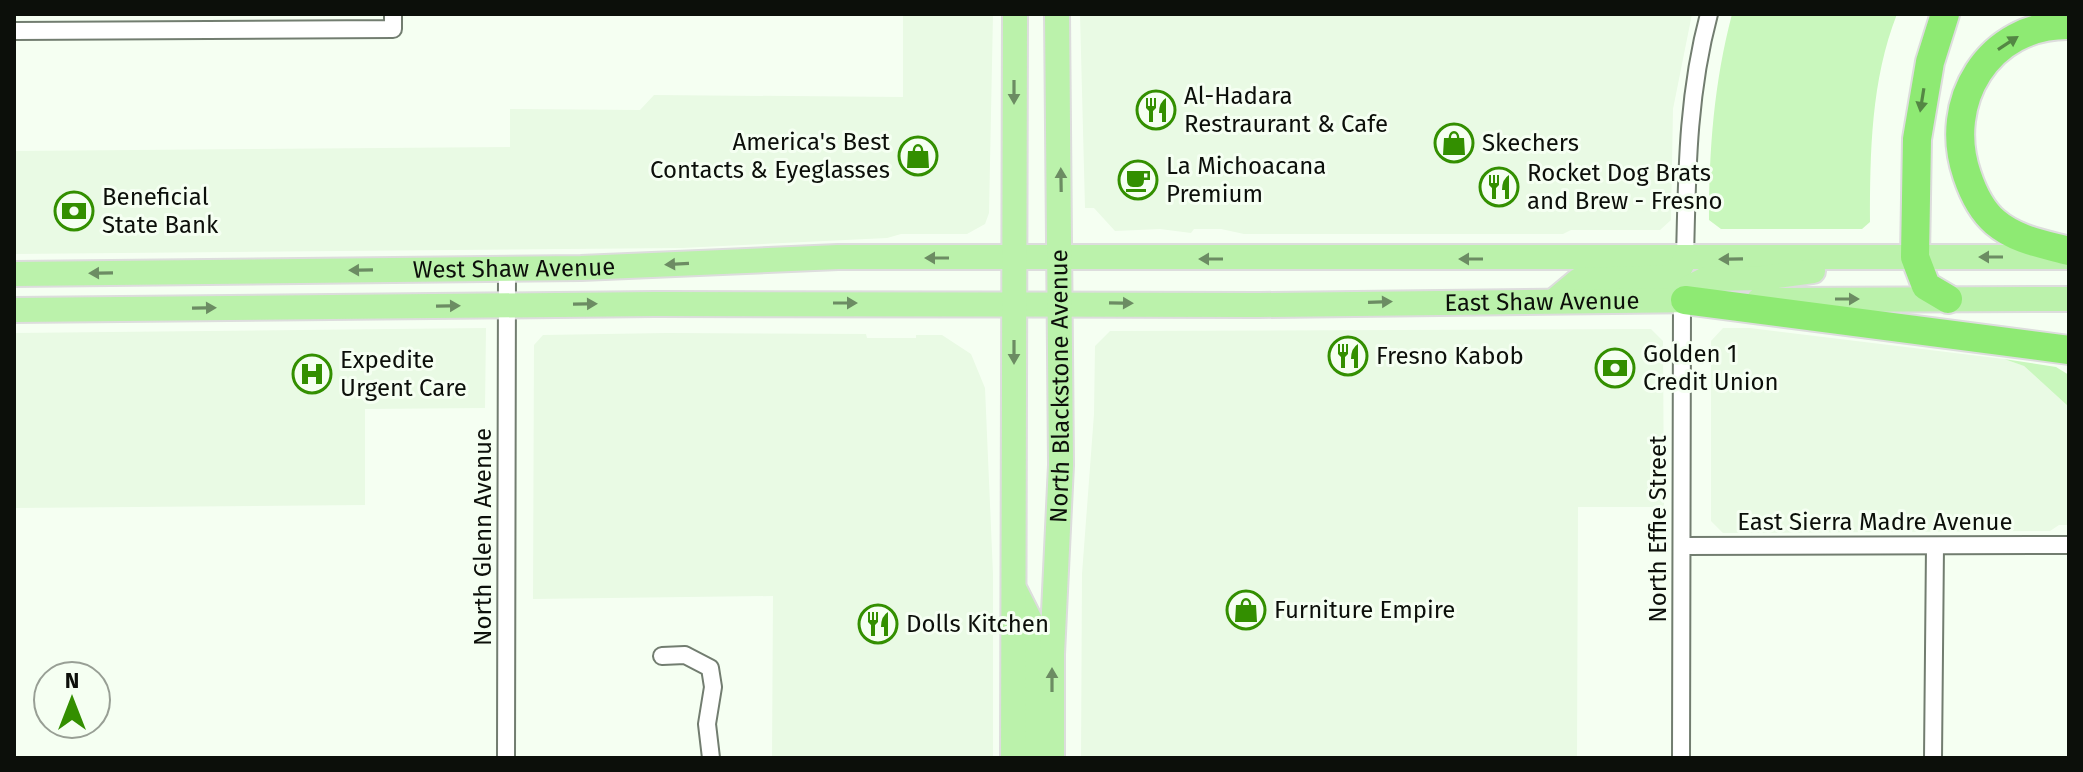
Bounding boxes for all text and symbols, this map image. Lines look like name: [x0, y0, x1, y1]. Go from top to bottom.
one-way arrow: [1997, 35, 2018, 50]
one-way arrow: [1008, 80, 1020, 105]
place label: Al-Hadara Restraurant & Cafe: [1184, 82, 1388, 138]
one-way arrow: [1915, 88, 1928, 113]
restaurant icon: Al-Hadara Restraurant & Cafe: [1135, 89, 1177, 131]
shop icon: Skechers: [1433, 122, 1475, 164]
place label: America's Best Contacts & Eyeglasses: [650, 128, 890, 184]
place label: Skechers: [1482, 129, 1579, 157]
shop icon: America's Best Contacts & Eyeglasses: [897, 135, 939, 177]
place label: La Michoacana Premium: [1166, 152, 1326, 208]
cafe icon: La Michoacana Premium: [1117, 159, 1159, 201]
place label: Rocket Dog Brats and Brew - Fresno: [1527, 159, 1723, 215]
restaurant icon: Rocket Dog Brats and Brew - Fresno: [1478, 166, 1520, 208]
one-way arrow: [1055, 167, 1067, 192]
place label: Beneficial State Bank: [102, 183, 219, 239]
bank icon: Beneficial State Bank: [53, 190, 95, 232]
street label: North Blackstone Avenue: [1044, 249, 1075, 524]
one-way arrow: [1978, 251, 2003, 263]
one-way arrow: [924, 252, 949, 264]
street label: West Shaw Avenue: [413, 253, 616, 284]
one-way arrow: [1198, 253, 1223, 265]
one-way arrow: [1458, 253, 1483, 265]
one-way arrow: [1718, 253, 1743, 265]
one-way arrow: [664, 258, 689, 271]
one-way arrow: [348, 264, 373, 276]
one-way arrow: [88, 267, 113, 279]
street label: East Shaw Avenue: [1444, 287, 1640, 317]
one-way arrow: [1835, 293, 1860, 305]
one-way arrow: [1368, 296, 1393, 309]
one-way arrow: [833, 297, 858, 309]
one-way arrow: [1109, 297, 1134, 309]
one-way arrow: [573, 298, 598, 311]
one-way arrow: [436, 300, 461, 312]
one-way arrow: [192, 302, 217, 314]
restaurant icon: Fresno Kabob: [1327, 335, 1369, 377]
one-way arrow: [1008, 340, 1021, 365]
place label: Golden 1 Credit Union: [1643, 340, 1779, 396]
place label: Fresno Kabob: [1376, 342, 1524, 370]
place label: Expedite Urgent Care: [340, 346, 467, 402]
bank icon: Golden 1 Credit Union: [1594, 347, 1636, 389]
hospital icon: Expedite Urgent Care: [291, 353, 333, 395]
street label: North Glenn Avenue: [469, 428, 497, 646]
street label: North Effie Street: [1644, 435, 1672, 623]
street label: East Sierra Madre Avenue: [1737, 508, 2013, 536]
shop icon: Furniture Empire: [1225, 589, 1267, 631]
place label: Furniture Empire: [1274, 596, 1455, 624]
restaurant icon: Dolls Kitchen: [857, 603, 899, 645]
place label: Dolls Kitchen: [906, 610, 1049, 638]
north arrow: [32, 660, 112, 740]
text: N: [65, 667, 79, 694]
one-way arrow: [1046, 667, 1058, 692]

